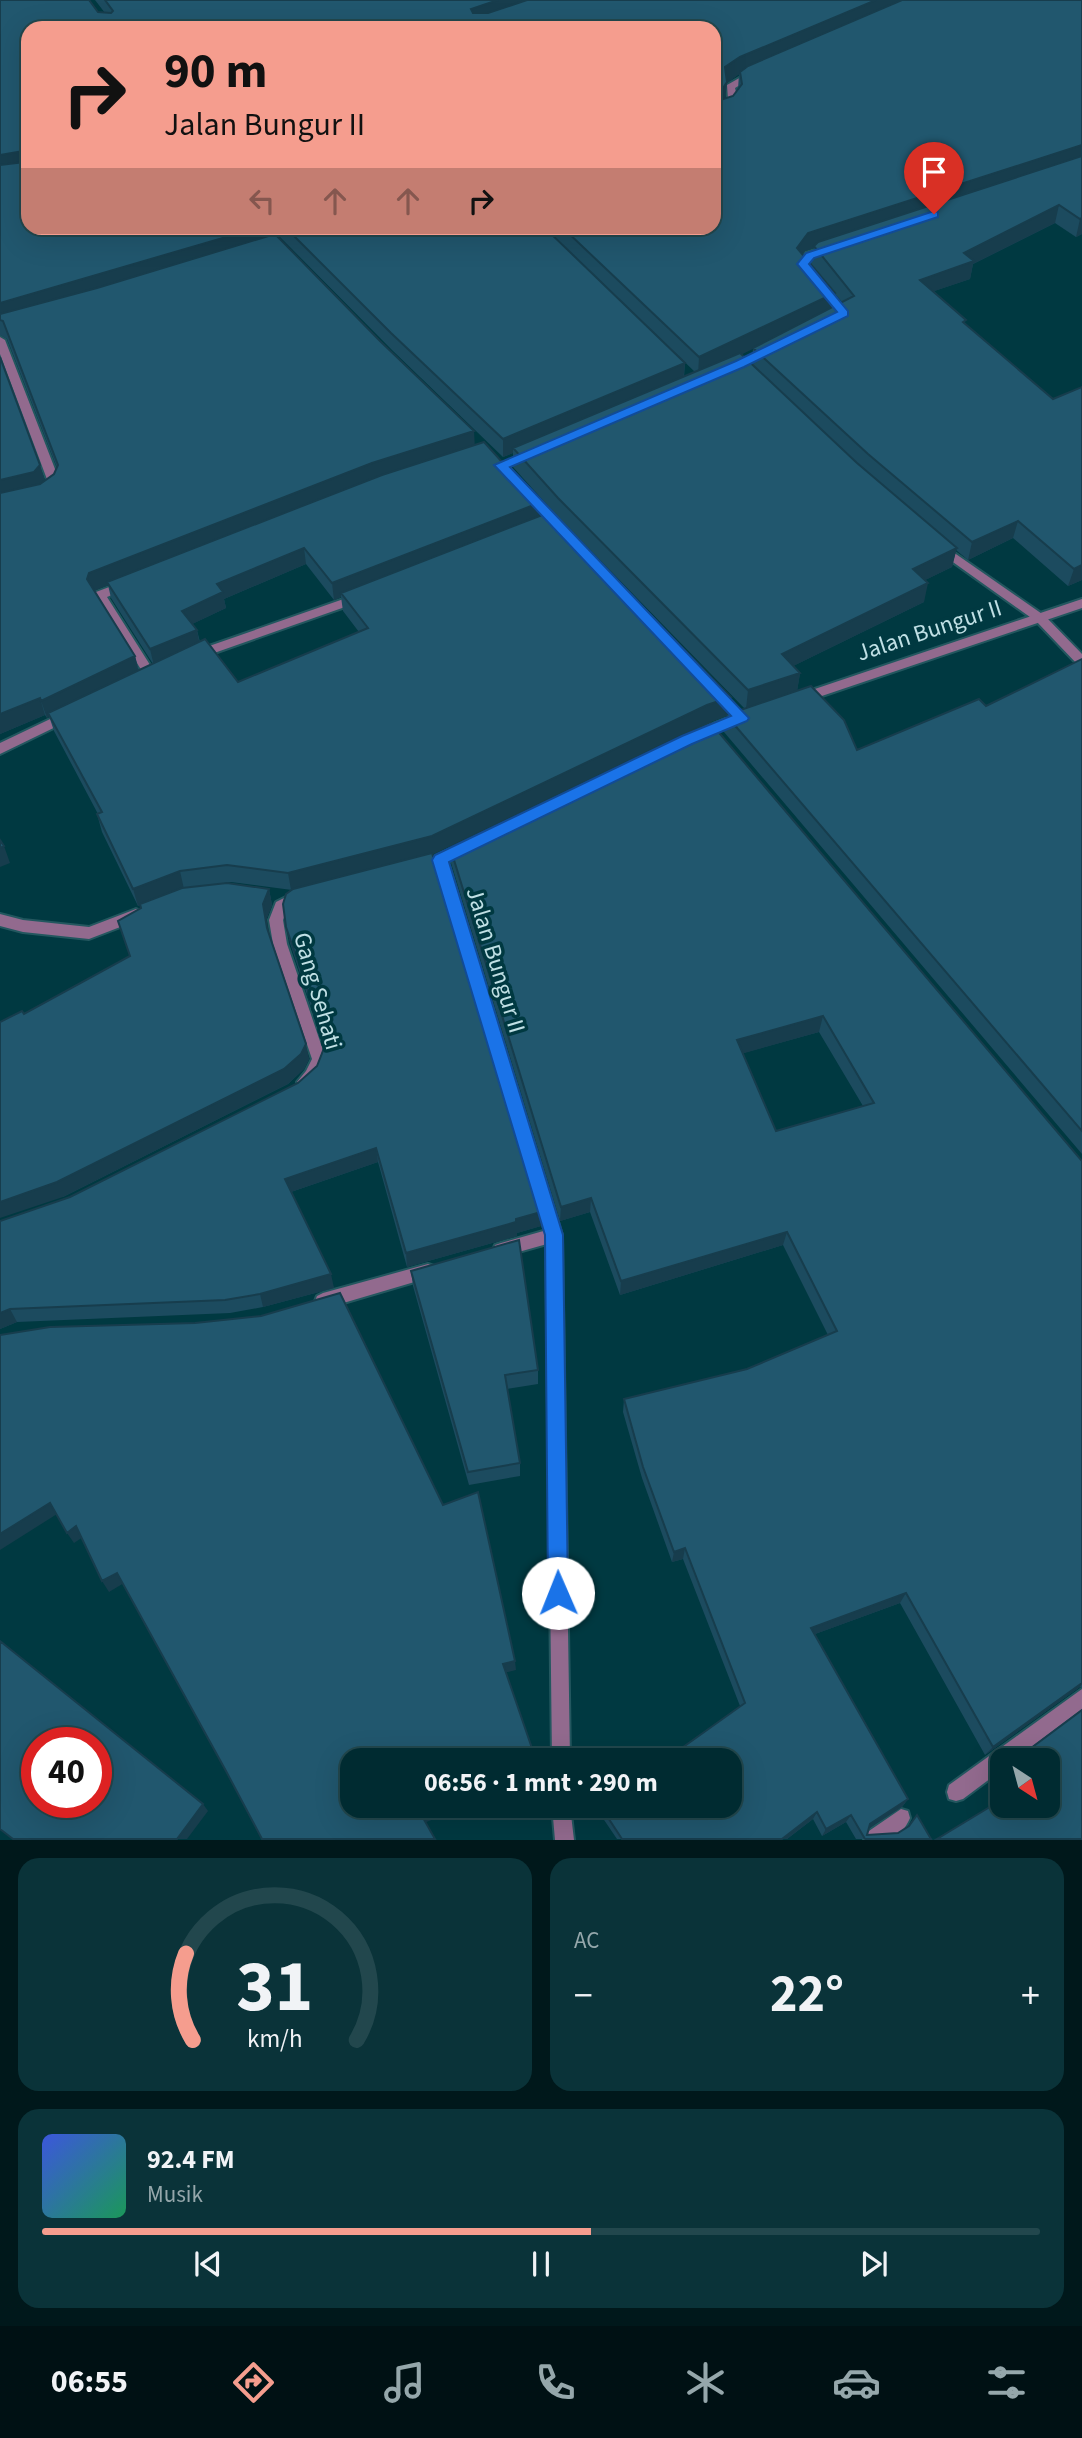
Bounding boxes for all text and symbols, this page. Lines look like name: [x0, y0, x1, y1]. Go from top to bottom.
text: 90 m: [164, 37, 268, 107]
icon: right: [49, 49, 140, 140]
text: Jalan Bungur II: [164, 102, 365, 148]
pin: [904, 142, 964, 214]
icon: arrive: [915, 153, 953, 191]
icon: left: [243, 182, 281, 220]
icon: ahead: [316, 182, 354, 220]
icon: ahead: [389, 182, 427, 220]
icon: right: [462, 182, 500, 220]
street label: Jalan Bungur II: [852, 591, 1006, 670]
street label: Jalan Bungur II: [457, 883, 534, 1037]
street label: Gang Sehati: [284, 928, 351, 1054]
position arrow: [521, 1556, 595, 1630]
speed limit sign: 40: [21, 1727, 112, 1818]
north arrow: [990, 1748, 1060, 1818]
map controls: [990, 1748, 1060, 1818]
text: 06:56 · 1 mnt · 290 m: [424, 1764, 658, 1801]
text: AC: [574, 1924, 599, 1957]
text: 31: [237, 1936, 313, 2040]
text: 22°: [770, 1958, 844, 2032]
text: −: [574, 1969, 593, 2023]
text: +: [1021, 1969, 1040, 2023]
text: km/h: [247, 2021, 303, 2057]
text: 92.4 FM: [147, 2141, 235, 2178]
text: Musik: [147, 2178, 203, 2211]
icon: previous: [189, 2245, 227, 2283]
icon: pause: [522, 2245, 560, 2283]
icon: next: [855, 2245, 893, 2283]
icon: directions: [229, 2358, 278, 2407]
icon: music: [380, 2358, 429, 2407]
icon: phone: [531, 2358, 580, 2407]
icon: climate: [681, 2358, 730, 2407]
icon: car: [832, 2358, 881, 2407]
icon: filters: [982, 2358, 1031, 2407]
text: 06:55: [51, 2359, 128, 2405]

